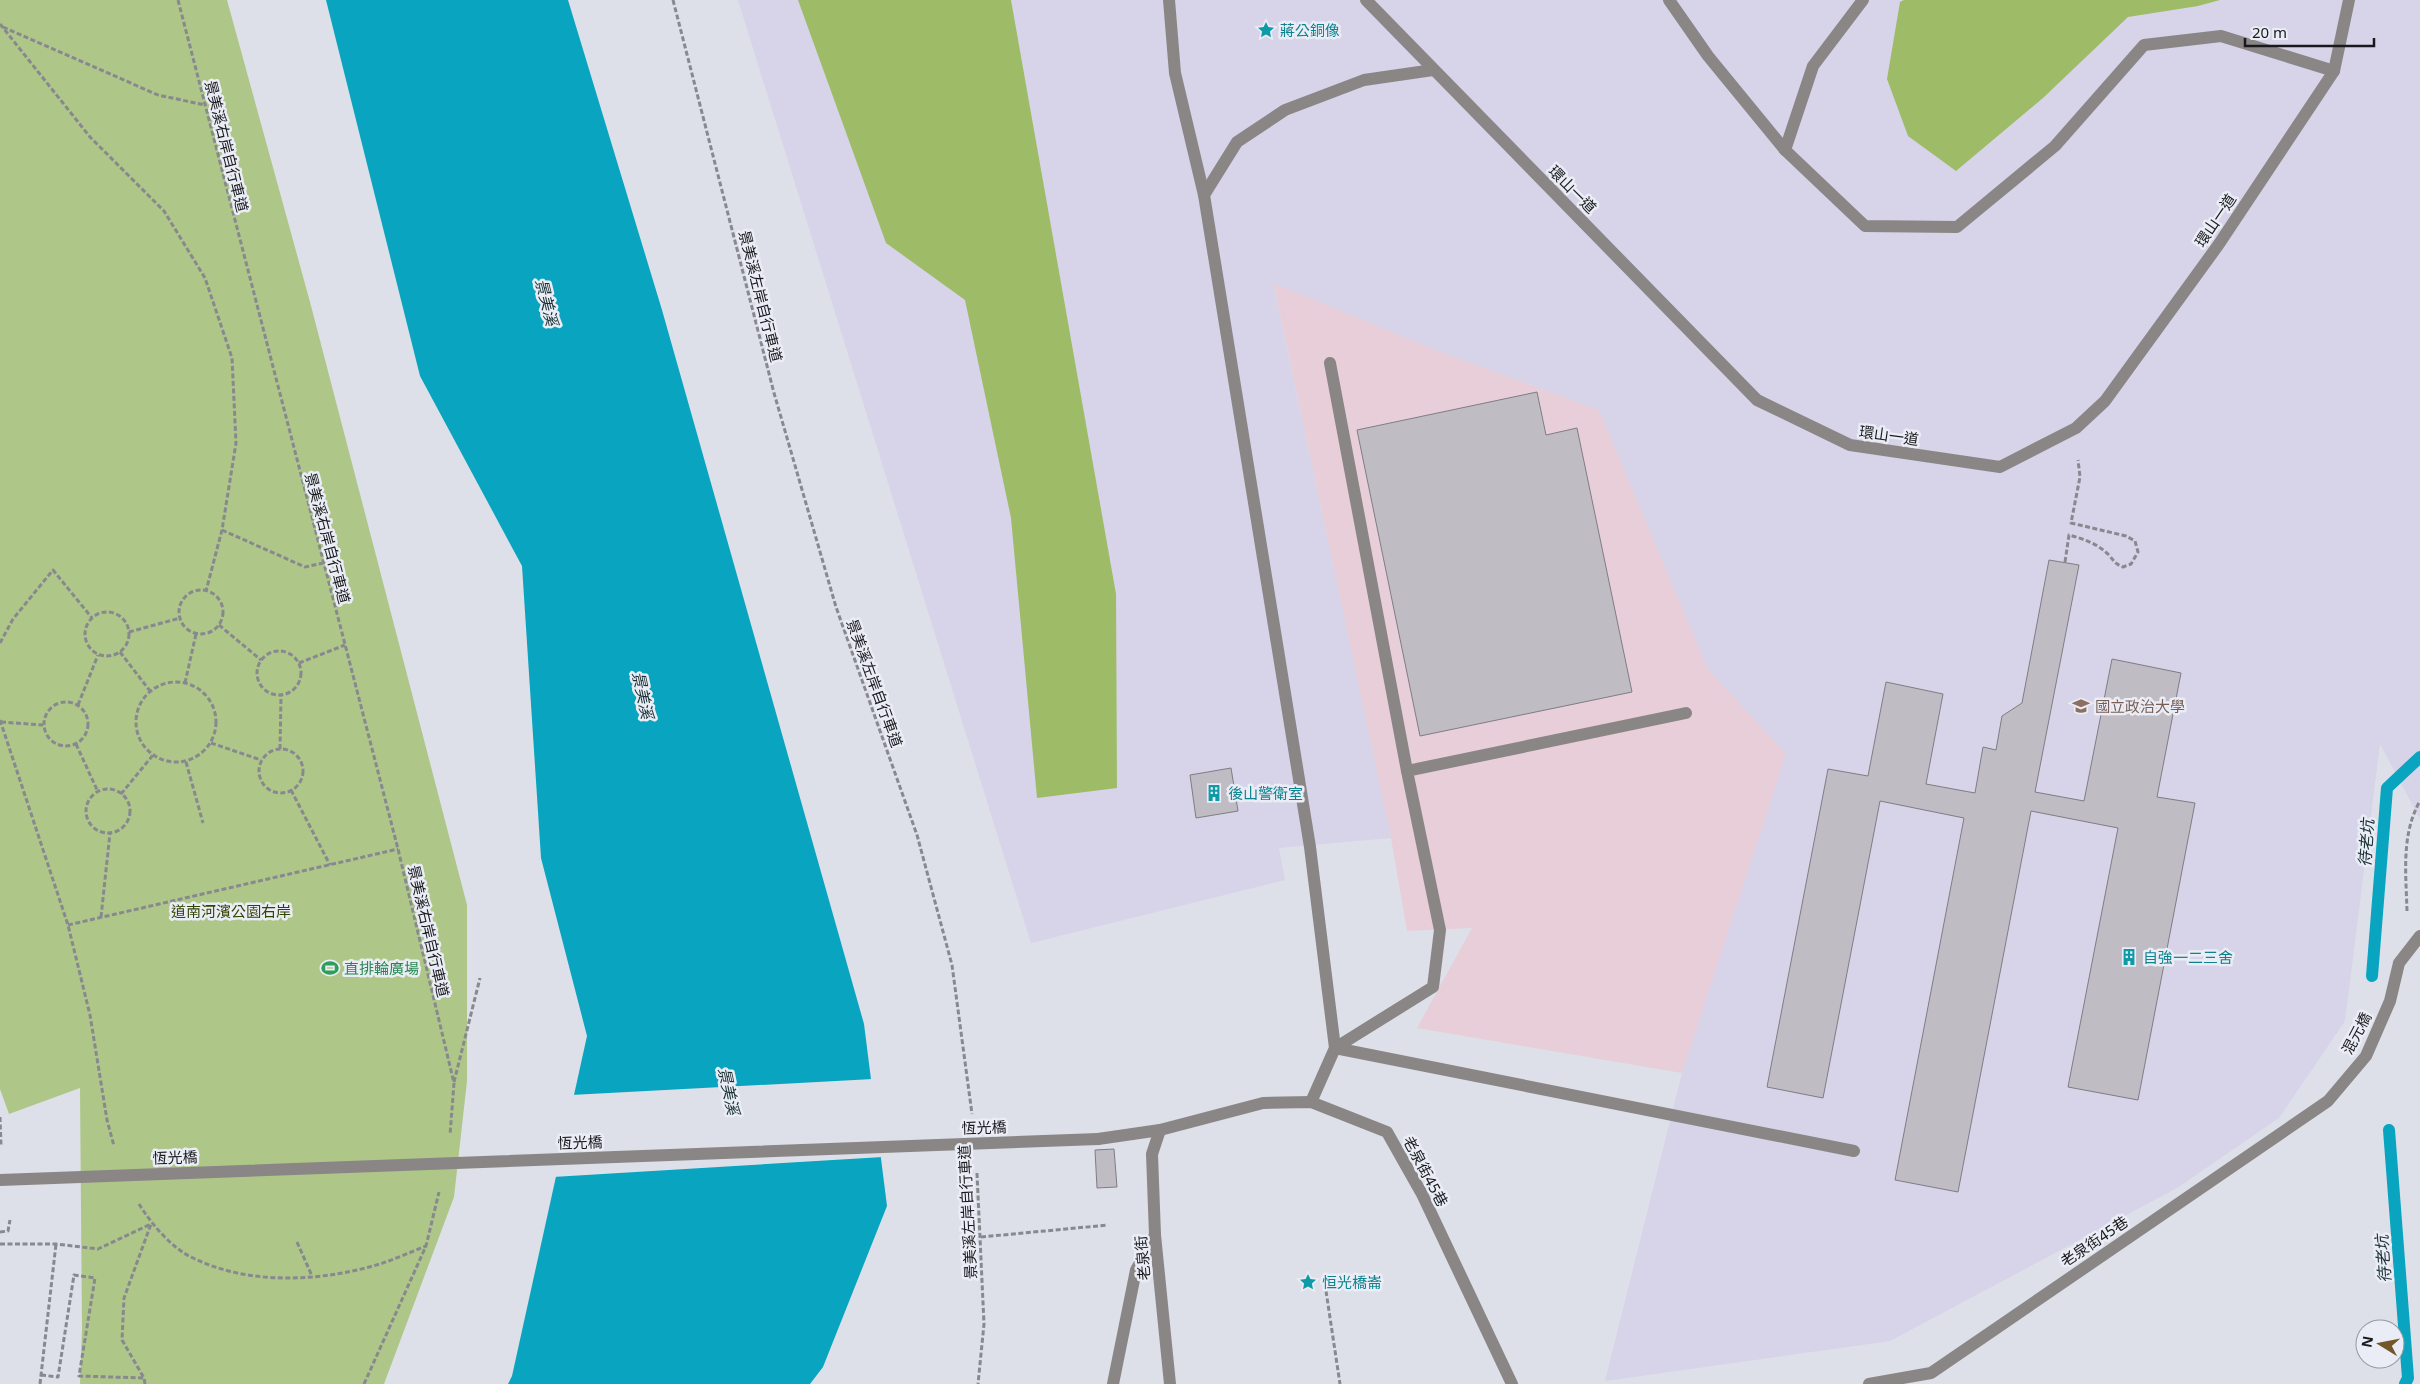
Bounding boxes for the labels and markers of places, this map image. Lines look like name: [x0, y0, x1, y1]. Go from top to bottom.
place icon: 蔣公銅像: [1256, 20, 1276, 40]
place label: 蔣公銅像: [1280, 20, 1340, 40]
school or university icon: 國立政治大學: [2071, 696, 2091, 716]
place label: 國立政治大學: [2095, 696, 2185, 716]
building icon: 後山警衛室: [1204, 783, 1224, 803]
place label: 後山警衛室: [1228, 783, 1303, 803]
building icon: 自強一二三舍: [2119, 947, 2139, 967]
place label: 自強一二三舍: [2143, 947, 2233, 967]
sports icon: 直排輪廣場: [320, 958, 340, 978]
place label: 直排輪廣場: [344, 958, 419, 978]
place icon: 恒光橋崙: [1298, 1272, 1318, 1292]
place label: 恒光橋崙: [1322, 1272, 1382, 1292]

